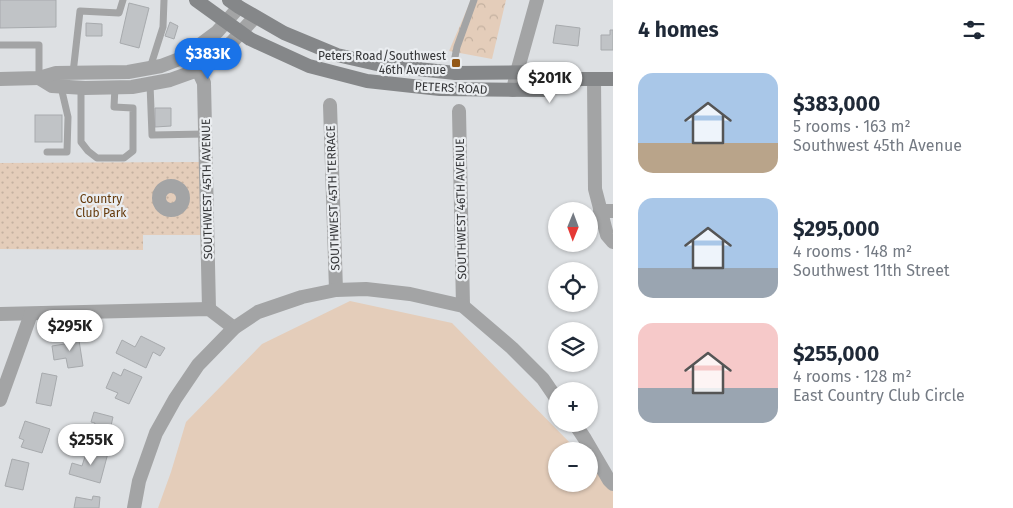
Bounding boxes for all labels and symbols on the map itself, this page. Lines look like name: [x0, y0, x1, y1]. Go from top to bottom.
pin: $383K: [173, 38, 243, 80]
place label: Peters Road/Southwest 46th Avenue: [318, 49, 447, 77]
marker: Peters Road/Southwest 46th Avenue: [450, 57, 462, 69]
pin: $201K: [515, 62, 585, 104]
street label: PETERS ROAD: [414, 79, 488, 97]
street label: SOUTHWEST 45TH AVENUE: [199, 119, 215, 259]
street label: SOUTHWEST 45TH TERRACE: [323, 125, 343, 271]
street label: SOUTHWEST 46TH AVENUE: [453, 138, 469, 280]
park label: Country Club Park: [75, 192, 127, 220]
north arrow: [548, 202, 598, 252]
pin: $295K: [35, 310, 105, 352]
pin: $255K: [56, 424, 126, 466]

